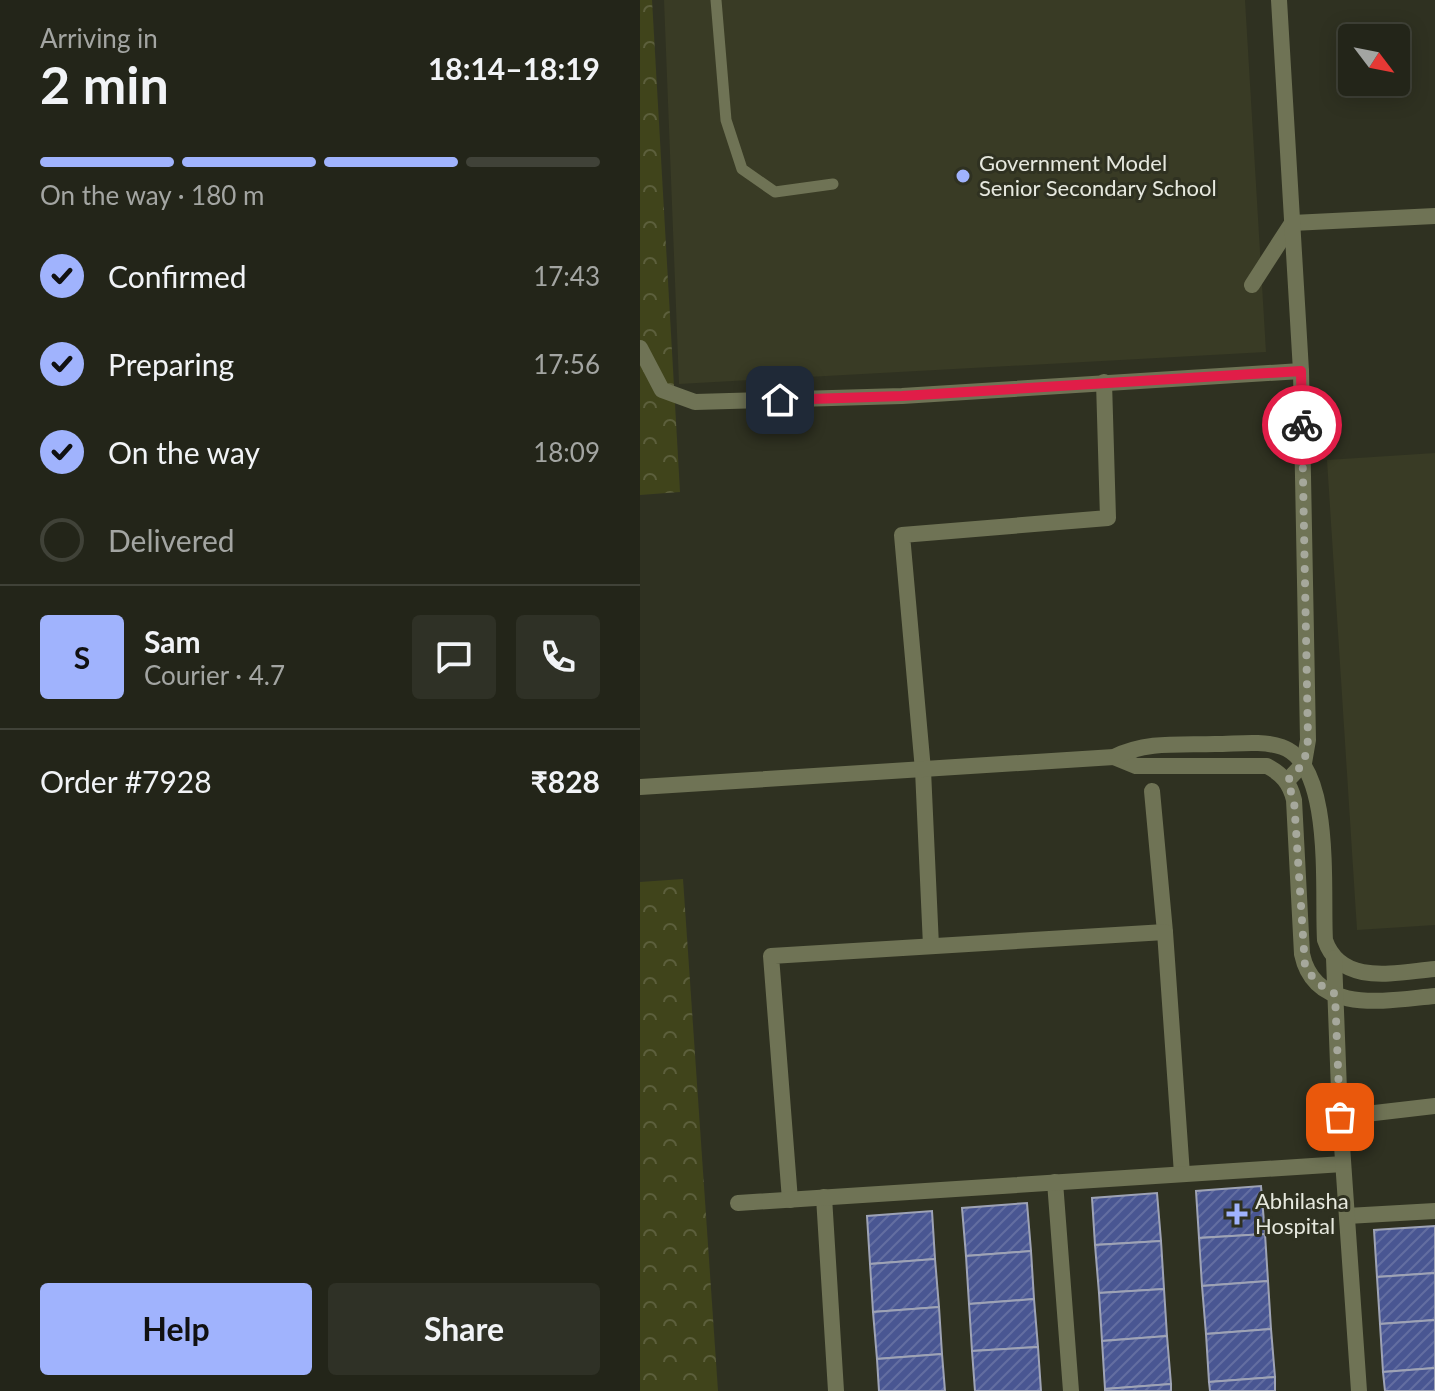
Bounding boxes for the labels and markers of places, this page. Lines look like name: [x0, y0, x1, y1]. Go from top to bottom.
place label: Government Model Senior Secondary School: [979, 149, 1217, 201]
marker: Government Model Senior Secondary School: [954, 167, 972, 185]
pin: [746, 366, 814, 434]
pin: [1306, 1083, 1374, 1151]
place label: Abhilasha Hospital: [1255, 1187, 1349, 1239]
marker: Abhilasha Hospital: [1226, 1203, 1248, 1225]

